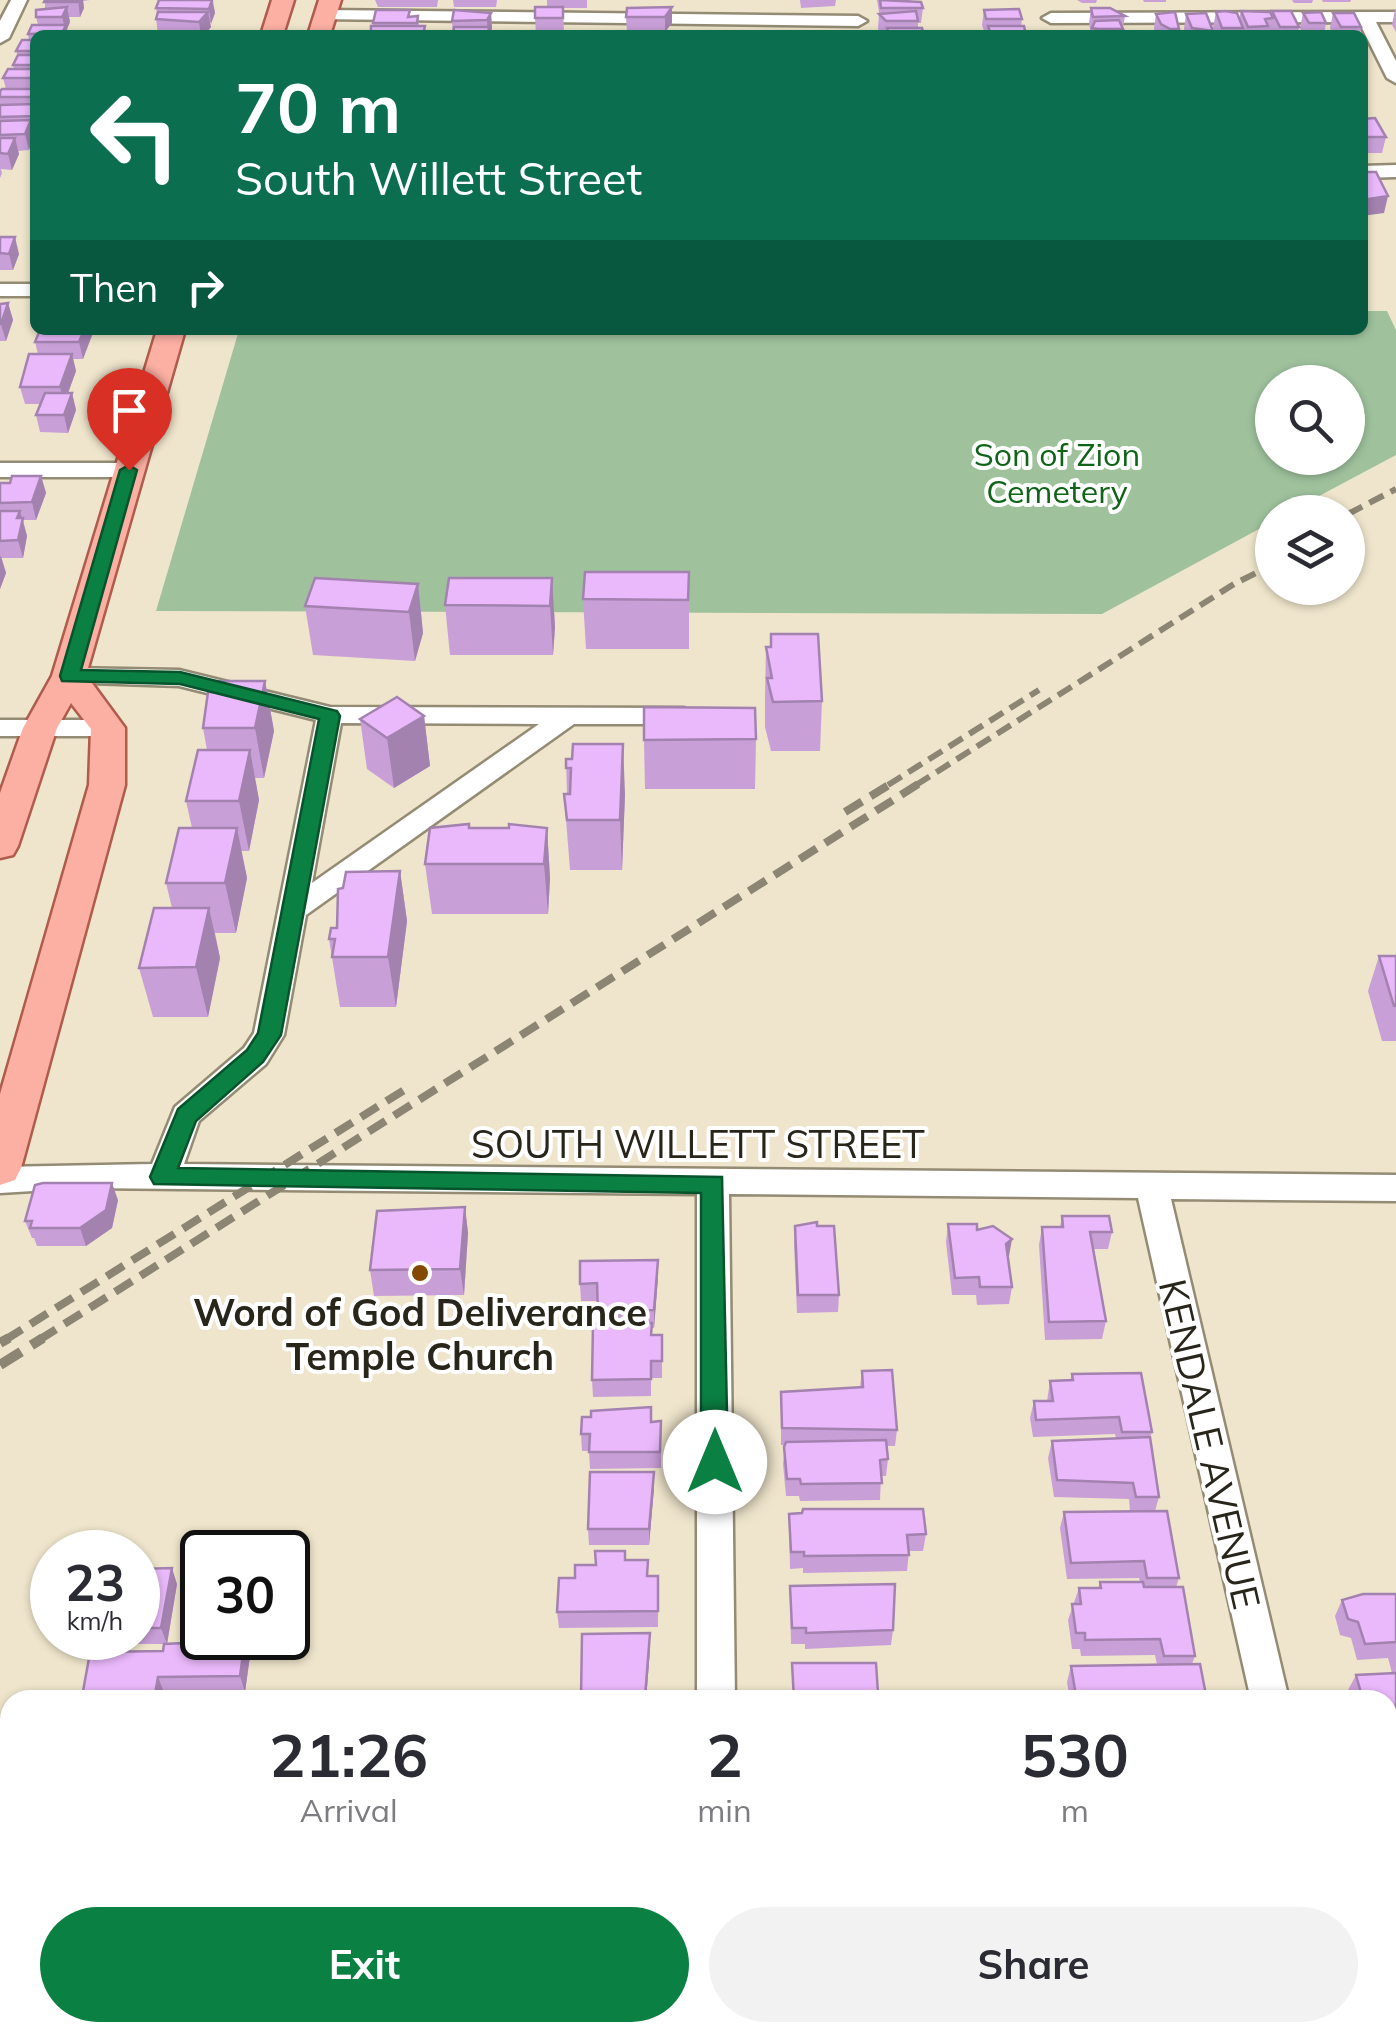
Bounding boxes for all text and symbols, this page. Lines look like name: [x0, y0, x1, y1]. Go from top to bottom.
text: 70 m: [235, 63, 401, 151]
icon: left: [70, 70, 200, 200]
text: South Willett Street: [235, 150, 642, 206]
icon: right: [178, 260, 233, 315]
text: Then: [70, 264, 158, 312]
map controls: [1255, 365, 1365, 605]
button: search: [1255, 365, 1365, 475]
pin: [87, 368, 172, 471]
icon: arrive: [102, 383, 157, 438]
park label: Son of Zion Cemetery: [974, 434, 1140, 511]
button: layers: [1255, 495, 1365, 605]
street label: SOUTH WILLETT STREET: [471, 1120, 925, 1168]
marker: Word of God Deliverance Temple Church: [409, 1262, 431, 1284]
street label: KENDALE AVENUE: [1149, 1274, 1271, 1614]
place label: Word of God Deliverance Temple Church: [193, 1288, 647, 1380]
position arrow: [663, 1410, 767, 1514]
speed limit sign: 30: [180, 1530, 310, 1660]
text: 23: [65, 1551, 125, 1614]
text: km/h: [67, 1605, 123, 1636]
text: 21:26: [269, 1717, 428, 1792]
text: 2: [706, 1717, 742, 1792]
text: 530: [1021, 1717, 1129, 1792]
text: Arrival: [300, 1790, 398, 1830]
text: min: [697, 1790, 752, 1830]
text: m: [1061, 1790, 1089, 1830]
button: Exit: [40, 1907, 689, 2022]
button: Share: [709, 1907, 1358, 2022]

